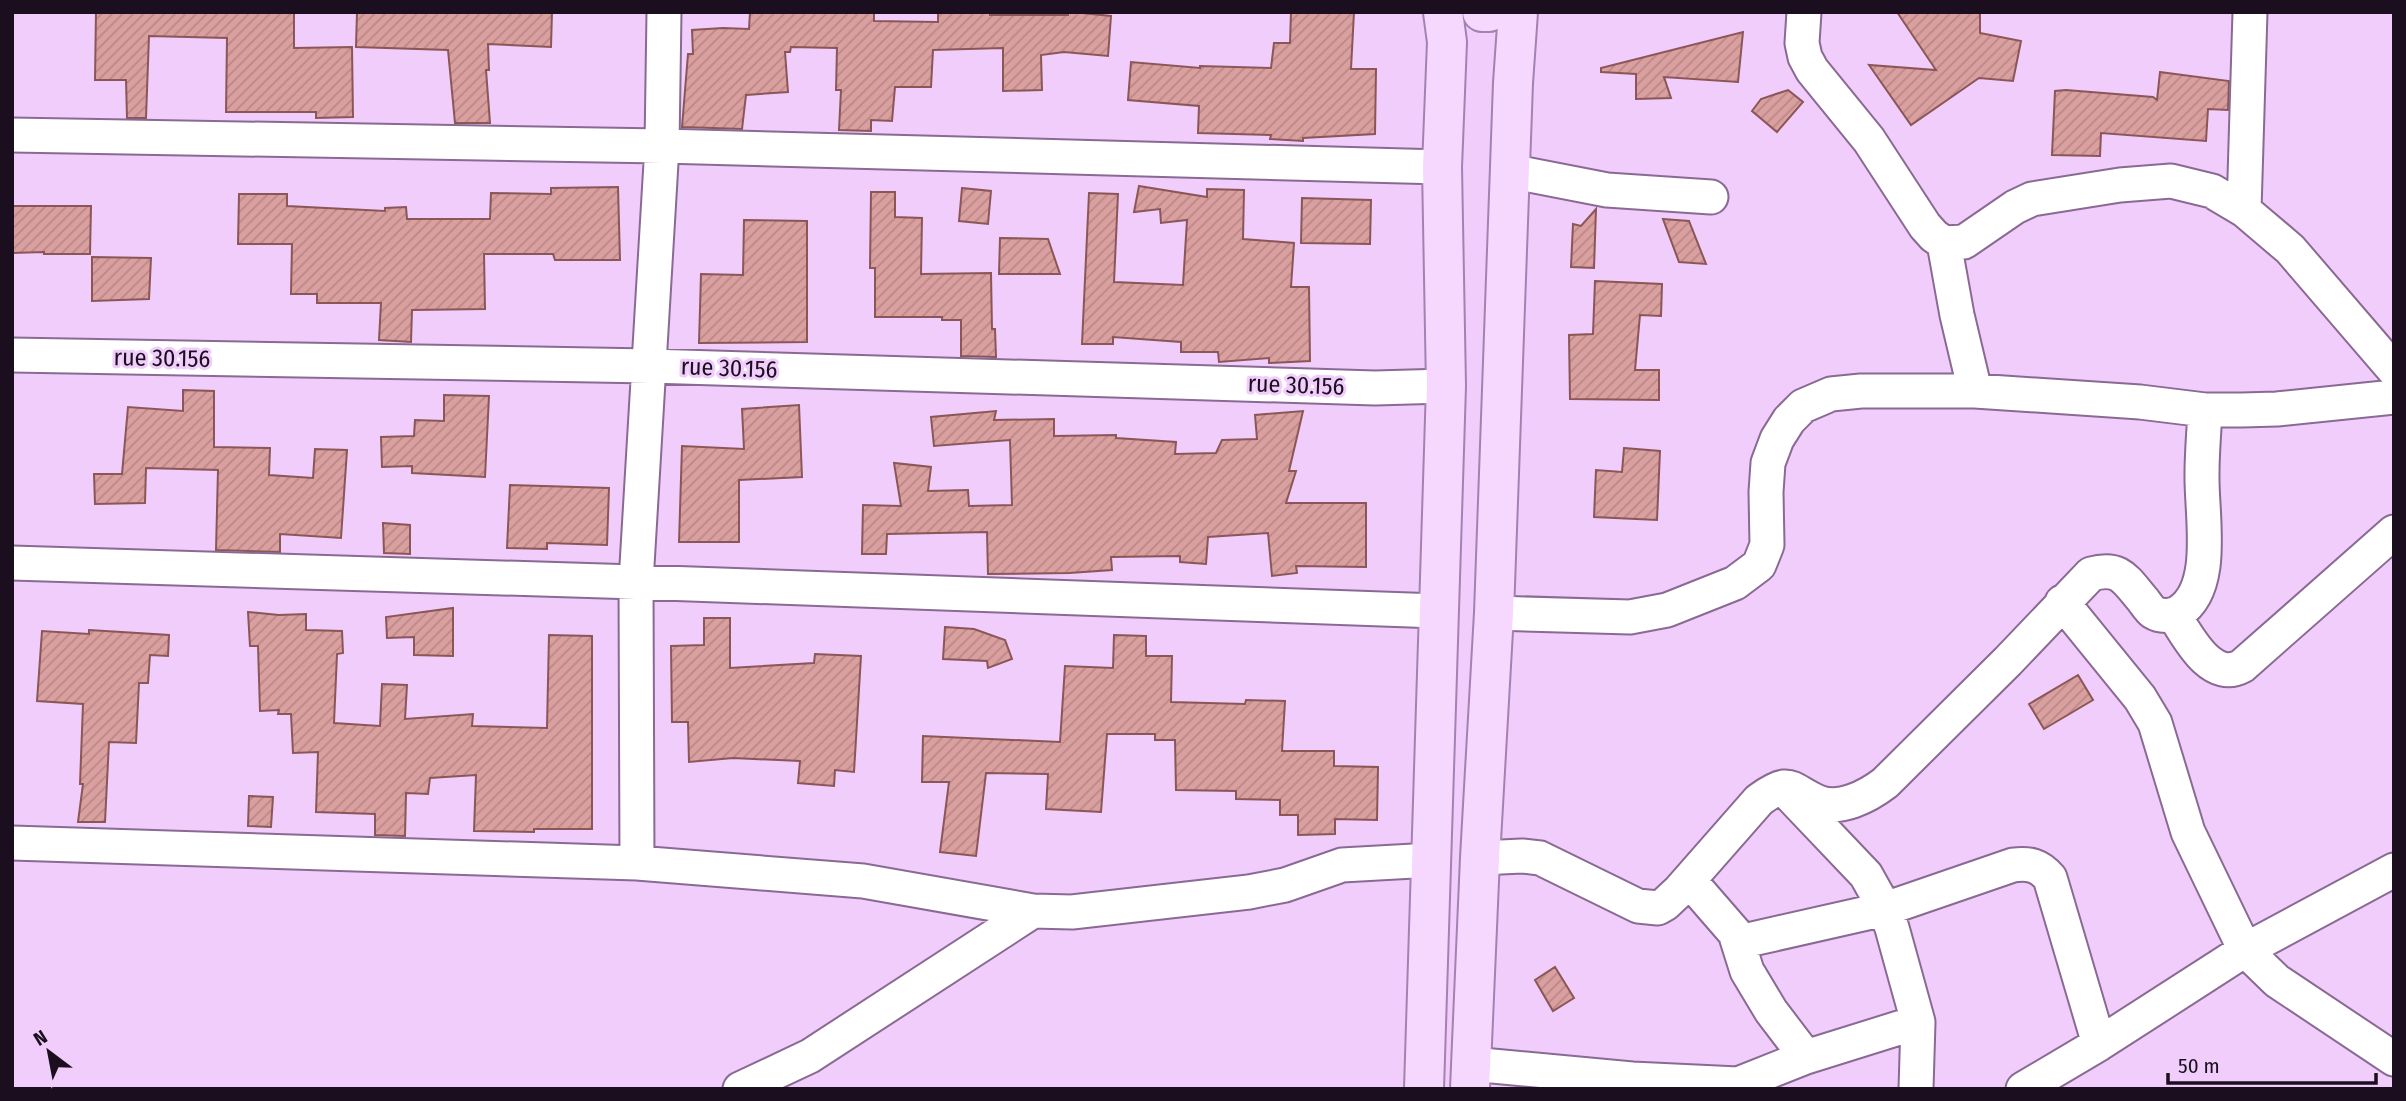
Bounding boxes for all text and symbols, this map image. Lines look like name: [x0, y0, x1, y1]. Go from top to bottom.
street label: rue 30.156: [113, 343, 211, 373]
street label: rue 30.156: [680, 352, 778, 384]
street label: rue 30.156: [1247, 369, 1345, 401]
north arrow: [14, 1017, 84, 1087]
text: N: [29, 1025, 51, 1051]
scale bar: [2168, 1042, 2376, 1086]
text: 50 m: [2178, 1053, 2220, 1079]

